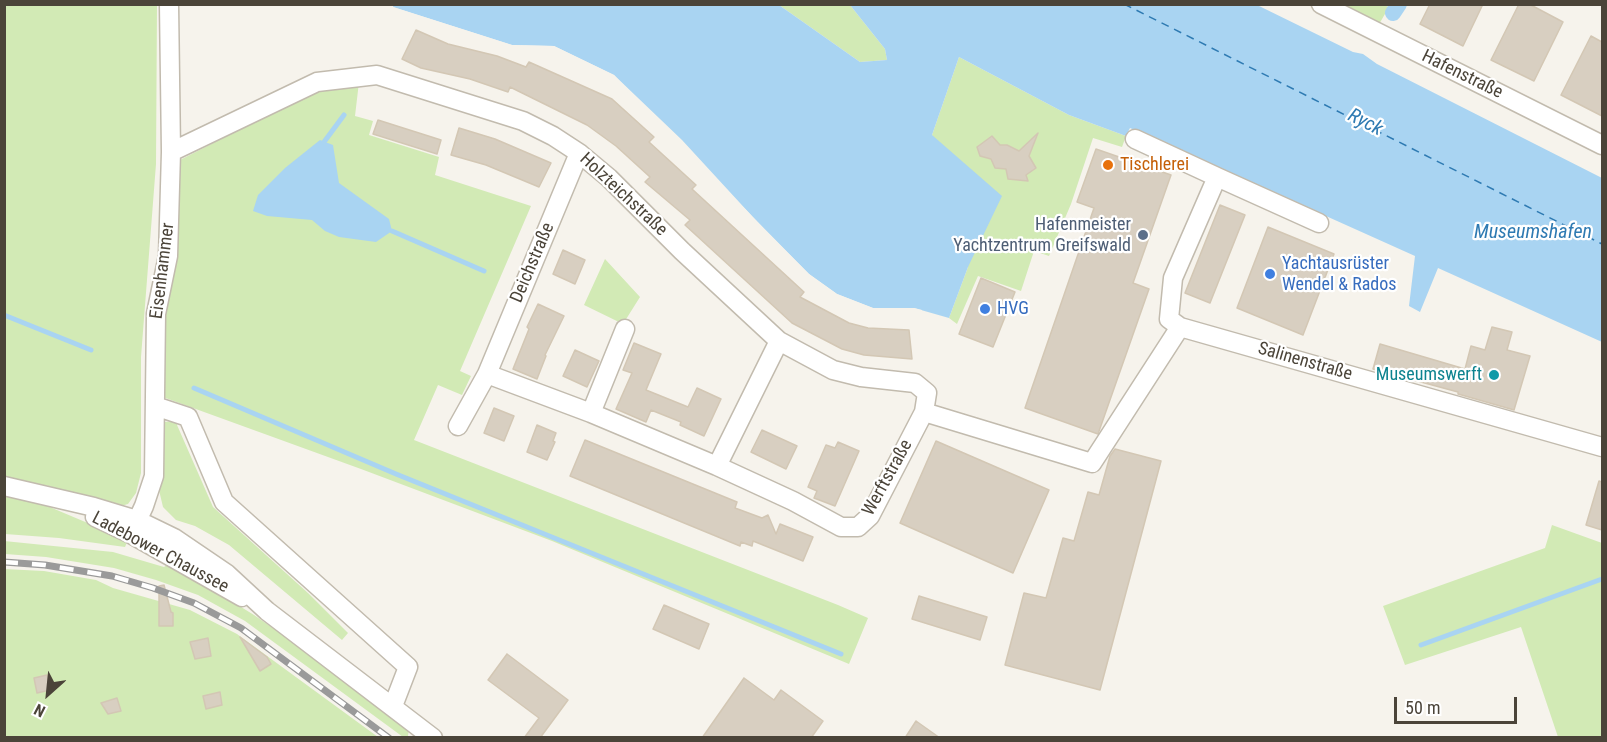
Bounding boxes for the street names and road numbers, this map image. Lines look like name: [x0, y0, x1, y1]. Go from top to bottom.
street label: Hafenstraße: [1418, 46, 1506, 104]
street label: Holzteichstraße: [575, 149, 671, 241]
street label: Deichstraße: [506, 220, 560, 306]
street label: Eisenhammer: [146, 222, 180, 320]
street label: Salinenstraße: [1255, 338, 1355, 386]
street label: Werftstraße: [858, 436, 918, 520]
street label: Ladebower Chaussee: [88, 508, 232, 598]

